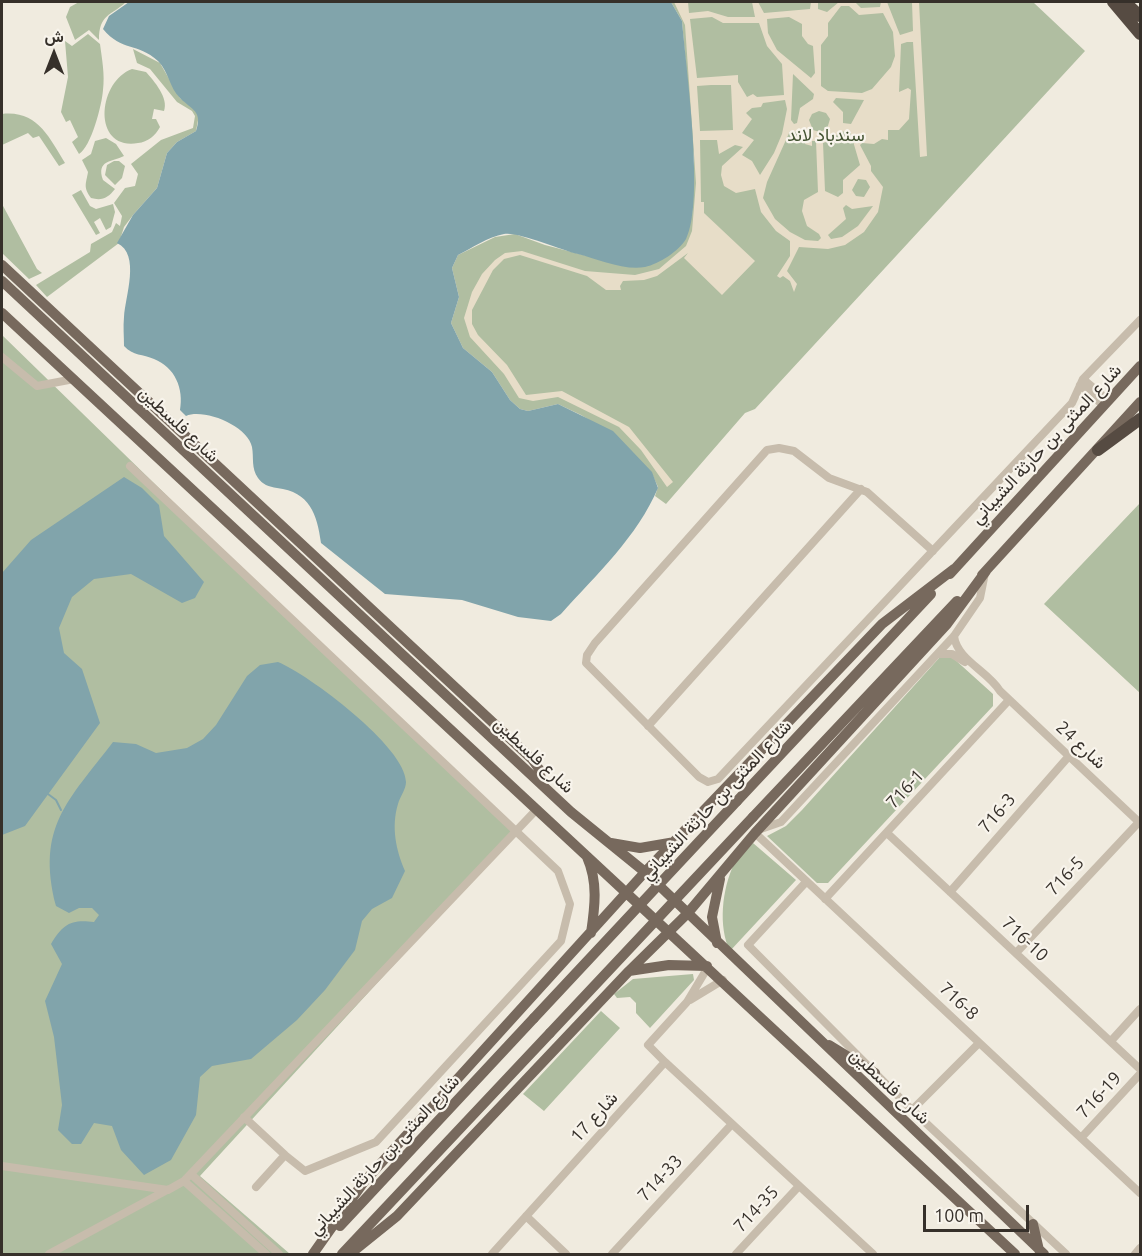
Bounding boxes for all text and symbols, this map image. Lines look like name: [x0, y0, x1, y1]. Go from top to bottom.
north arrow: [24, 24, 84, 84]
text: ش: [44, 27, 64, 45]
park label: سندباد لاند: [787, 124, 865, 146]
street label: شارع المثنى بن حارثة الشيباني: [966, 359, 1126, 529]
street label: شارع فلسطين: [134, 381, 224, 467]
street label: شارع فلسطين: [489, 712, 579, 798]
street label: شارع المثنى بن حارثة الشيباني: [636, 715, 796, 885]
street label: شارع 24: [1051, 716, 1111, 774]
street label: 716-1: [881, 765, 929, 813]
street label: 716-3: [974, 789, 1020, 837]
street label: 716-5: [1041, 852, 1089, 900]
street label: 716-10: [997, 912, 1053, 966]
street label: 716-8: [935, 977, 983, 1025]
street label: شارع فلسطين: [845, 1043, 935, 1129]
street label: 716-19: [1072, 1067, 1126, 1123]
street label: شارع المثنى بن حارثة الشيباني: [304, 1070, 464, 1240]
street label: شارع 17: [566, 1087, 622, 1147]
street label: 714-33: [633, 1150, 687, 1206]
street label: 714-35: [729, 1181, 783, 1237]
scale bar: [926, 1193, 1032, 1231]
text: 100 m: [934, 1205, 984, 1225]

